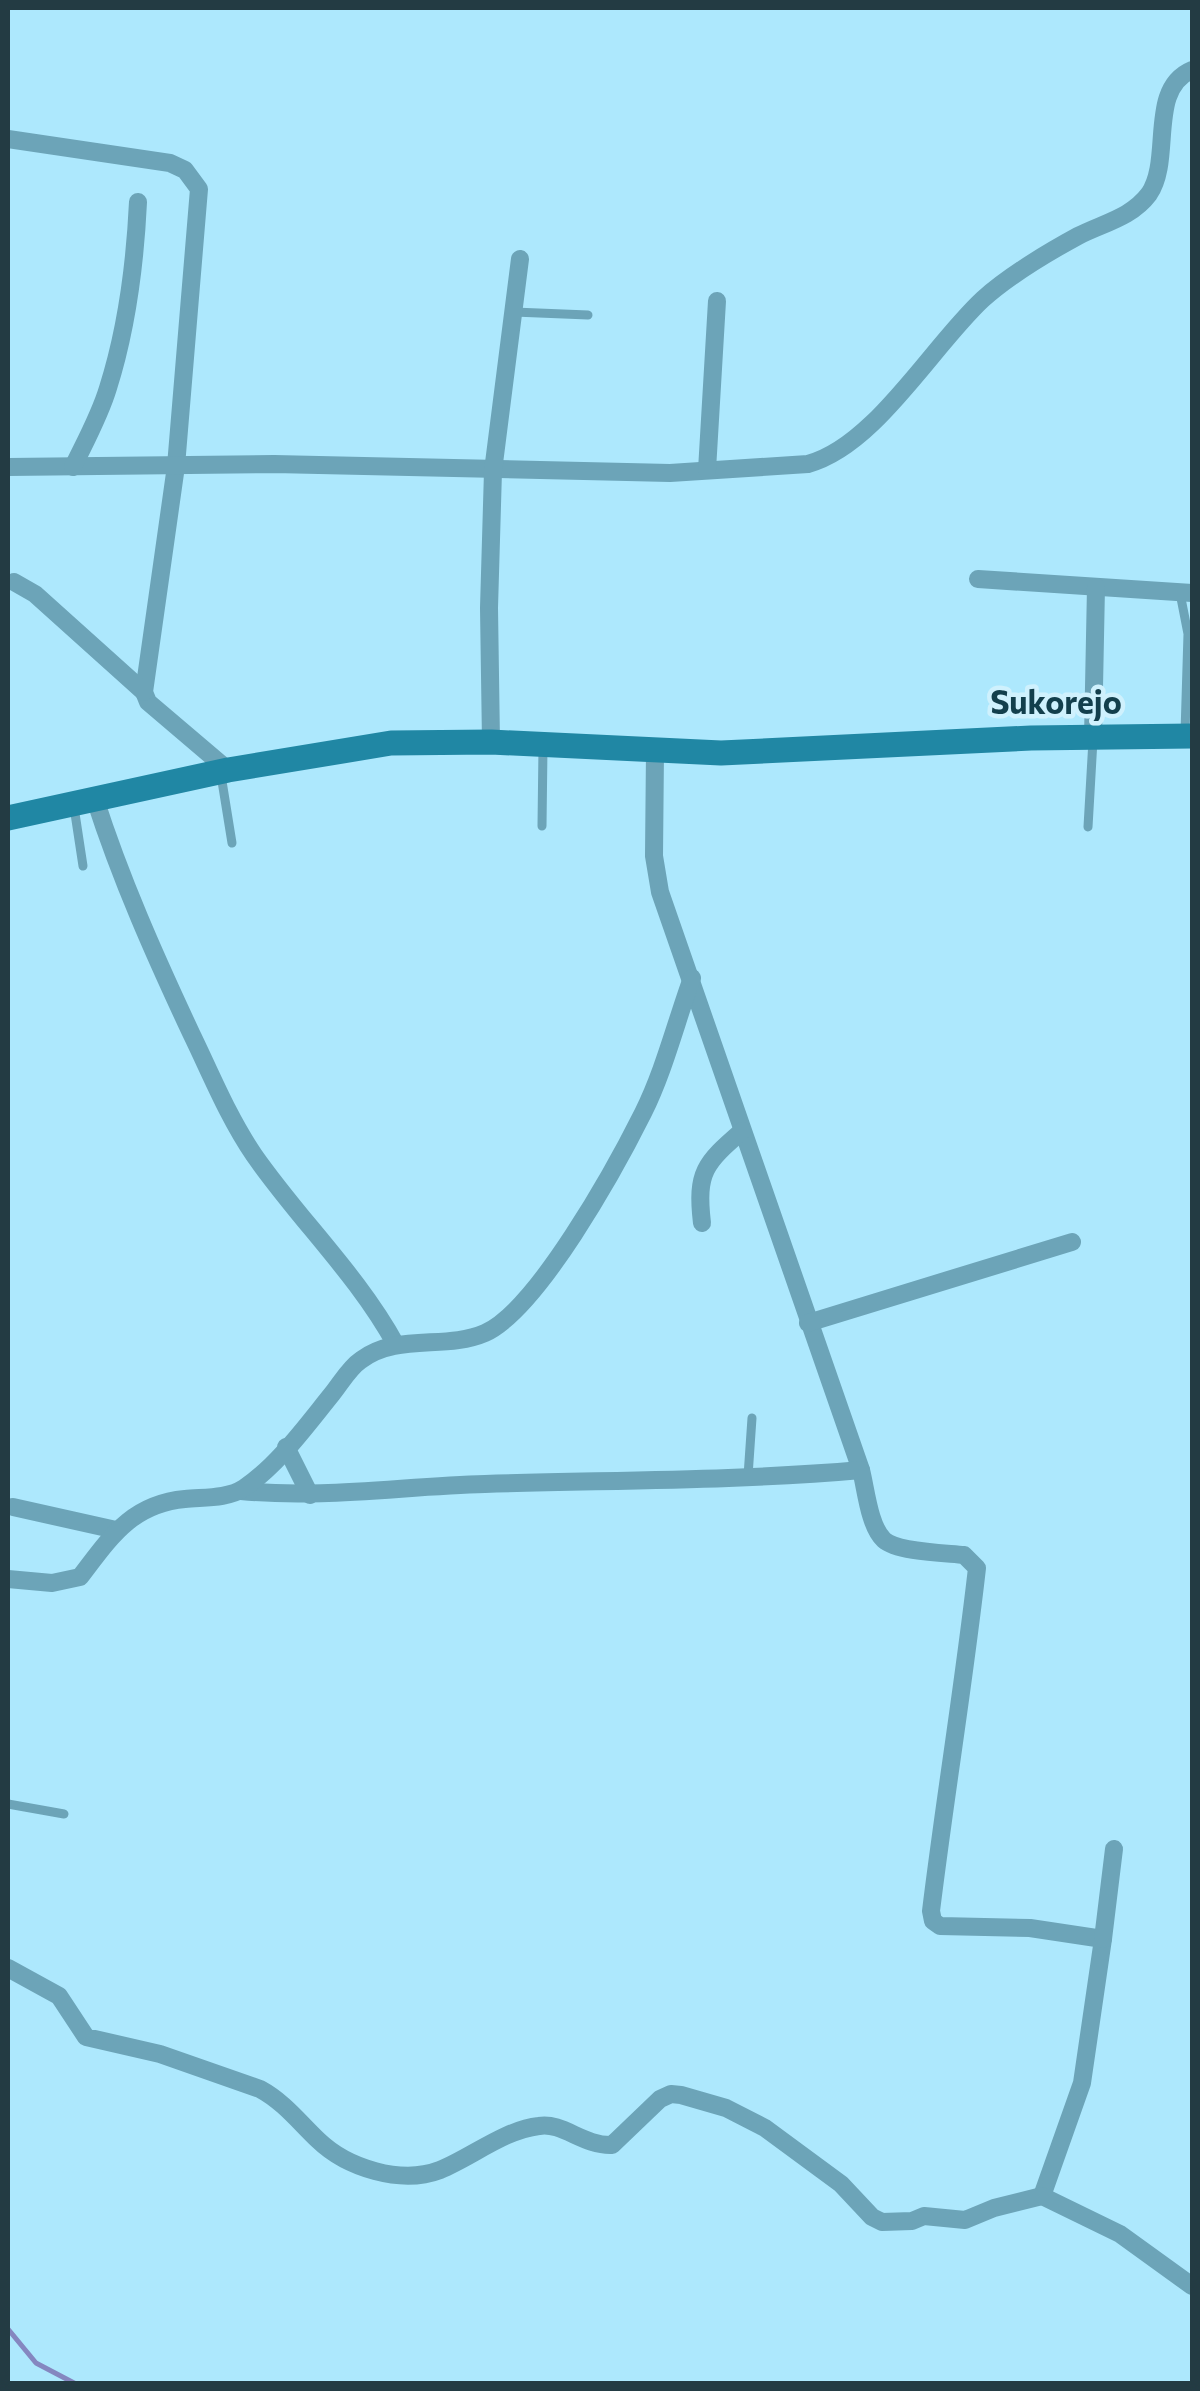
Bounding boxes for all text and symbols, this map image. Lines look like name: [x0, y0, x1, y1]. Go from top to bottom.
district label: Sukorejo: [990, 681, 1122, 721]

